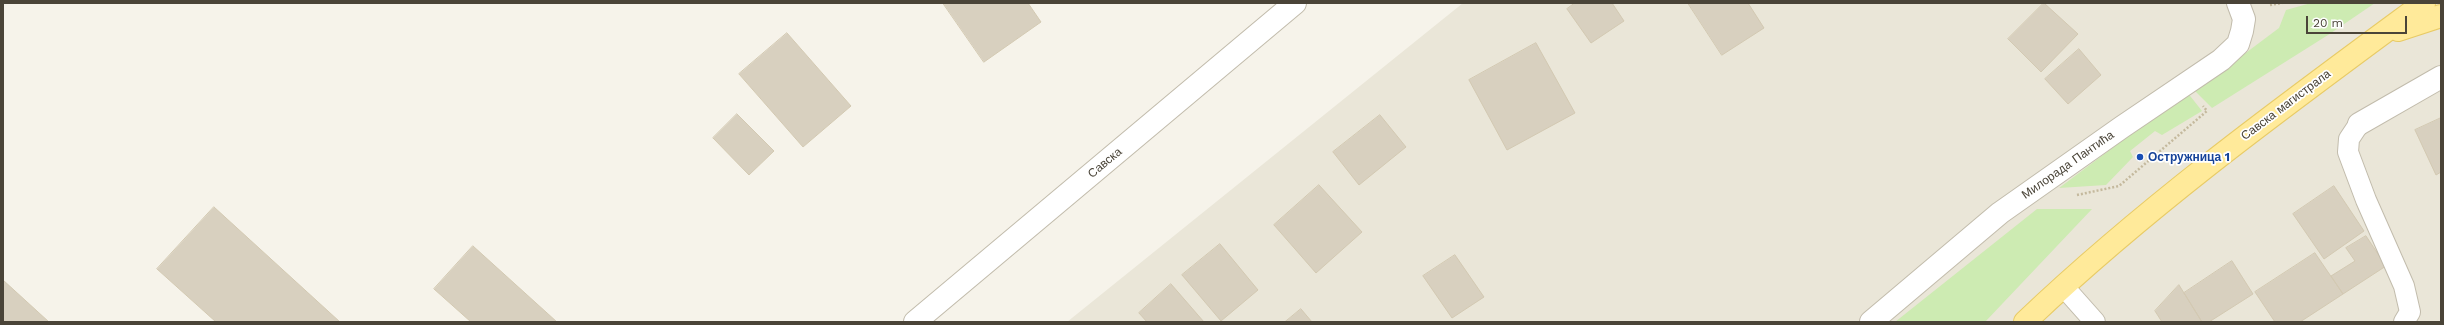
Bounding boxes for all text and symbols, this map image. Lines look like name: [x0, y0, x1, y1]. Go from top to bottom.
scale bar: [2308, 8, 2409, 34]
text: 20 m: [2313, 16, 2343, 30]
street label: Савска магистрала: [2238, 67, 2334, 143]
street label: Милорада Пантића: [2019, 128, 2117, 202]
street label: Савска: [1085, 145, 1125, 181]
place label: Остружница 1: [2148, 150, 2230, 164]
marker: Остружница 1: [2135, 152, 2145, 162]

